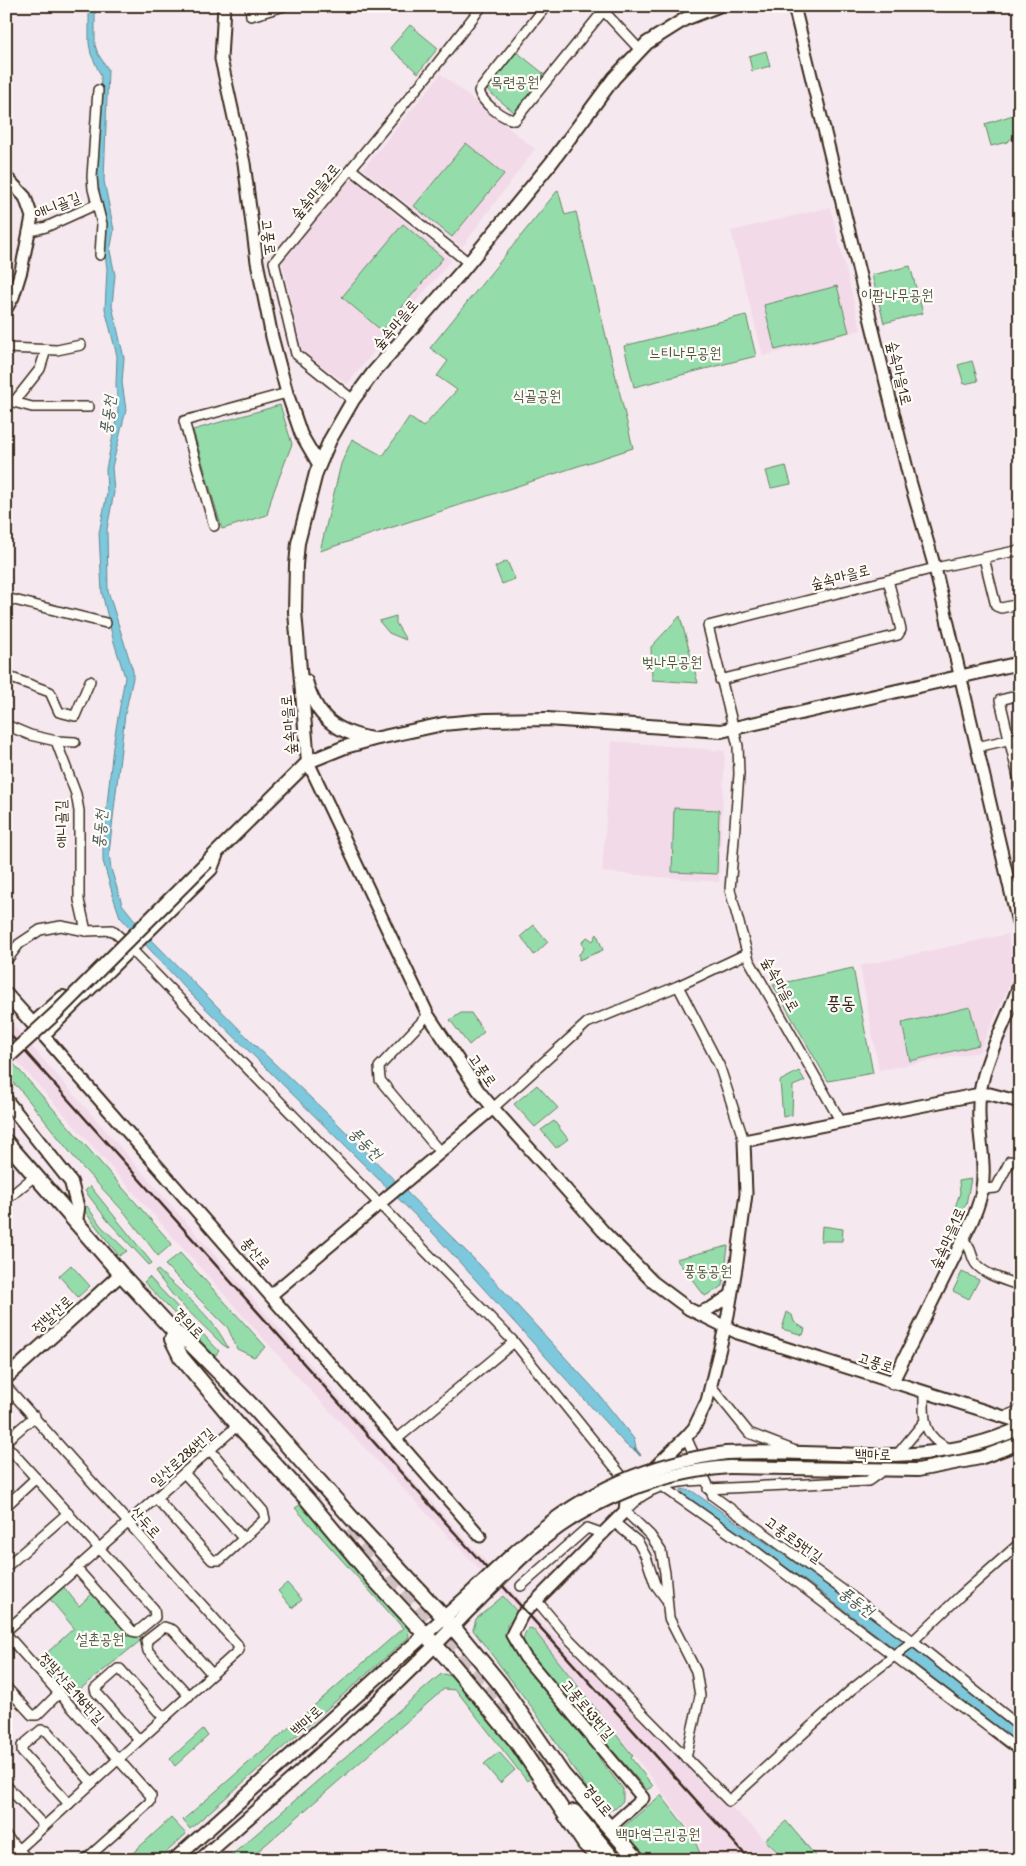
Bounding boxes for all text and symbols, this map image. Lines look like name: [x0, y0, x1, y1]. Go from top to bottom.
park label: 목련공원: [491, 71, 539, 92]
street label: 숲속마을2로: [285, 158, 345, 224]
street label: 애니골길: [31, 186, 83, 224]
street label: 고풍로: [256, 218, 282, 256]
park label: 이팝나무공원: [861, 284, 933, 305]
street label: 숲속마을로: [367, 294, 423, 354]
street label: 숲속마을1로: [882, 339, 918, 407]
park label: 느티나무공원: [649, 342, 721, 363]
park label: 식골공원: [513, 385, 561, 406]
water label: 풍동천: [94, 392, 121, 436]
street label: 숲속마을로: [808, 559, 872, 593]
park label: 벚나무공원: [642, 651, 702, 672]
street label: 숲속마을로: [275, 694, 301, 756]
street label: 애니골길: [50, 800, 72, 848]
water label: 풍동천: [86, 807, 112, 849]
street label: 숲속마을로: [757, 953, 805, 1015]
district label: 풍동: [827, 990, 855, 1015]
street label: 고풍로: [464, 1049, 502, 1091]
water label: 풍동천: [345, 1122, 389, 1166]
street label: 숲속마을1로: [924, 1204, 970, 1272]
street label: 풍산로: [236, 1232, 276, 1274]
park label: 풍동공원: [684, 1260, 732, 1281]
street label: 정발산로: [27, 1290, 77, 1338]
street label: 경의로: [169, 1303, 209, 1343]
street label: 고풍로: [856, 1346, 896, 1378]
street label: 일산로286번길: [145, 1422, 219, 1492]
street label: 백마로: [855, 1443, 891, 1465]
street label: 산두로: [126, 1502, 166, 1542]
street label: 고풍로5번길: [761, 1511, 827, 1567]
water label: 풍동천: [835, 1581, 881, 1623]
park label: 설촌공원: [76, 1628, 124, 1649]
street label: 정발산로196번길: [34, 1648, 110, 1728]
street label: 고풍로43번길: [557, 1674, 619, 1744]
street label: 백마로: [286, 1700, 326, 1740]
street label: 경의로: [578, 1779, 618, 1821]
park label: 백마역근린공원: [616, 1823, 700, 1844]

